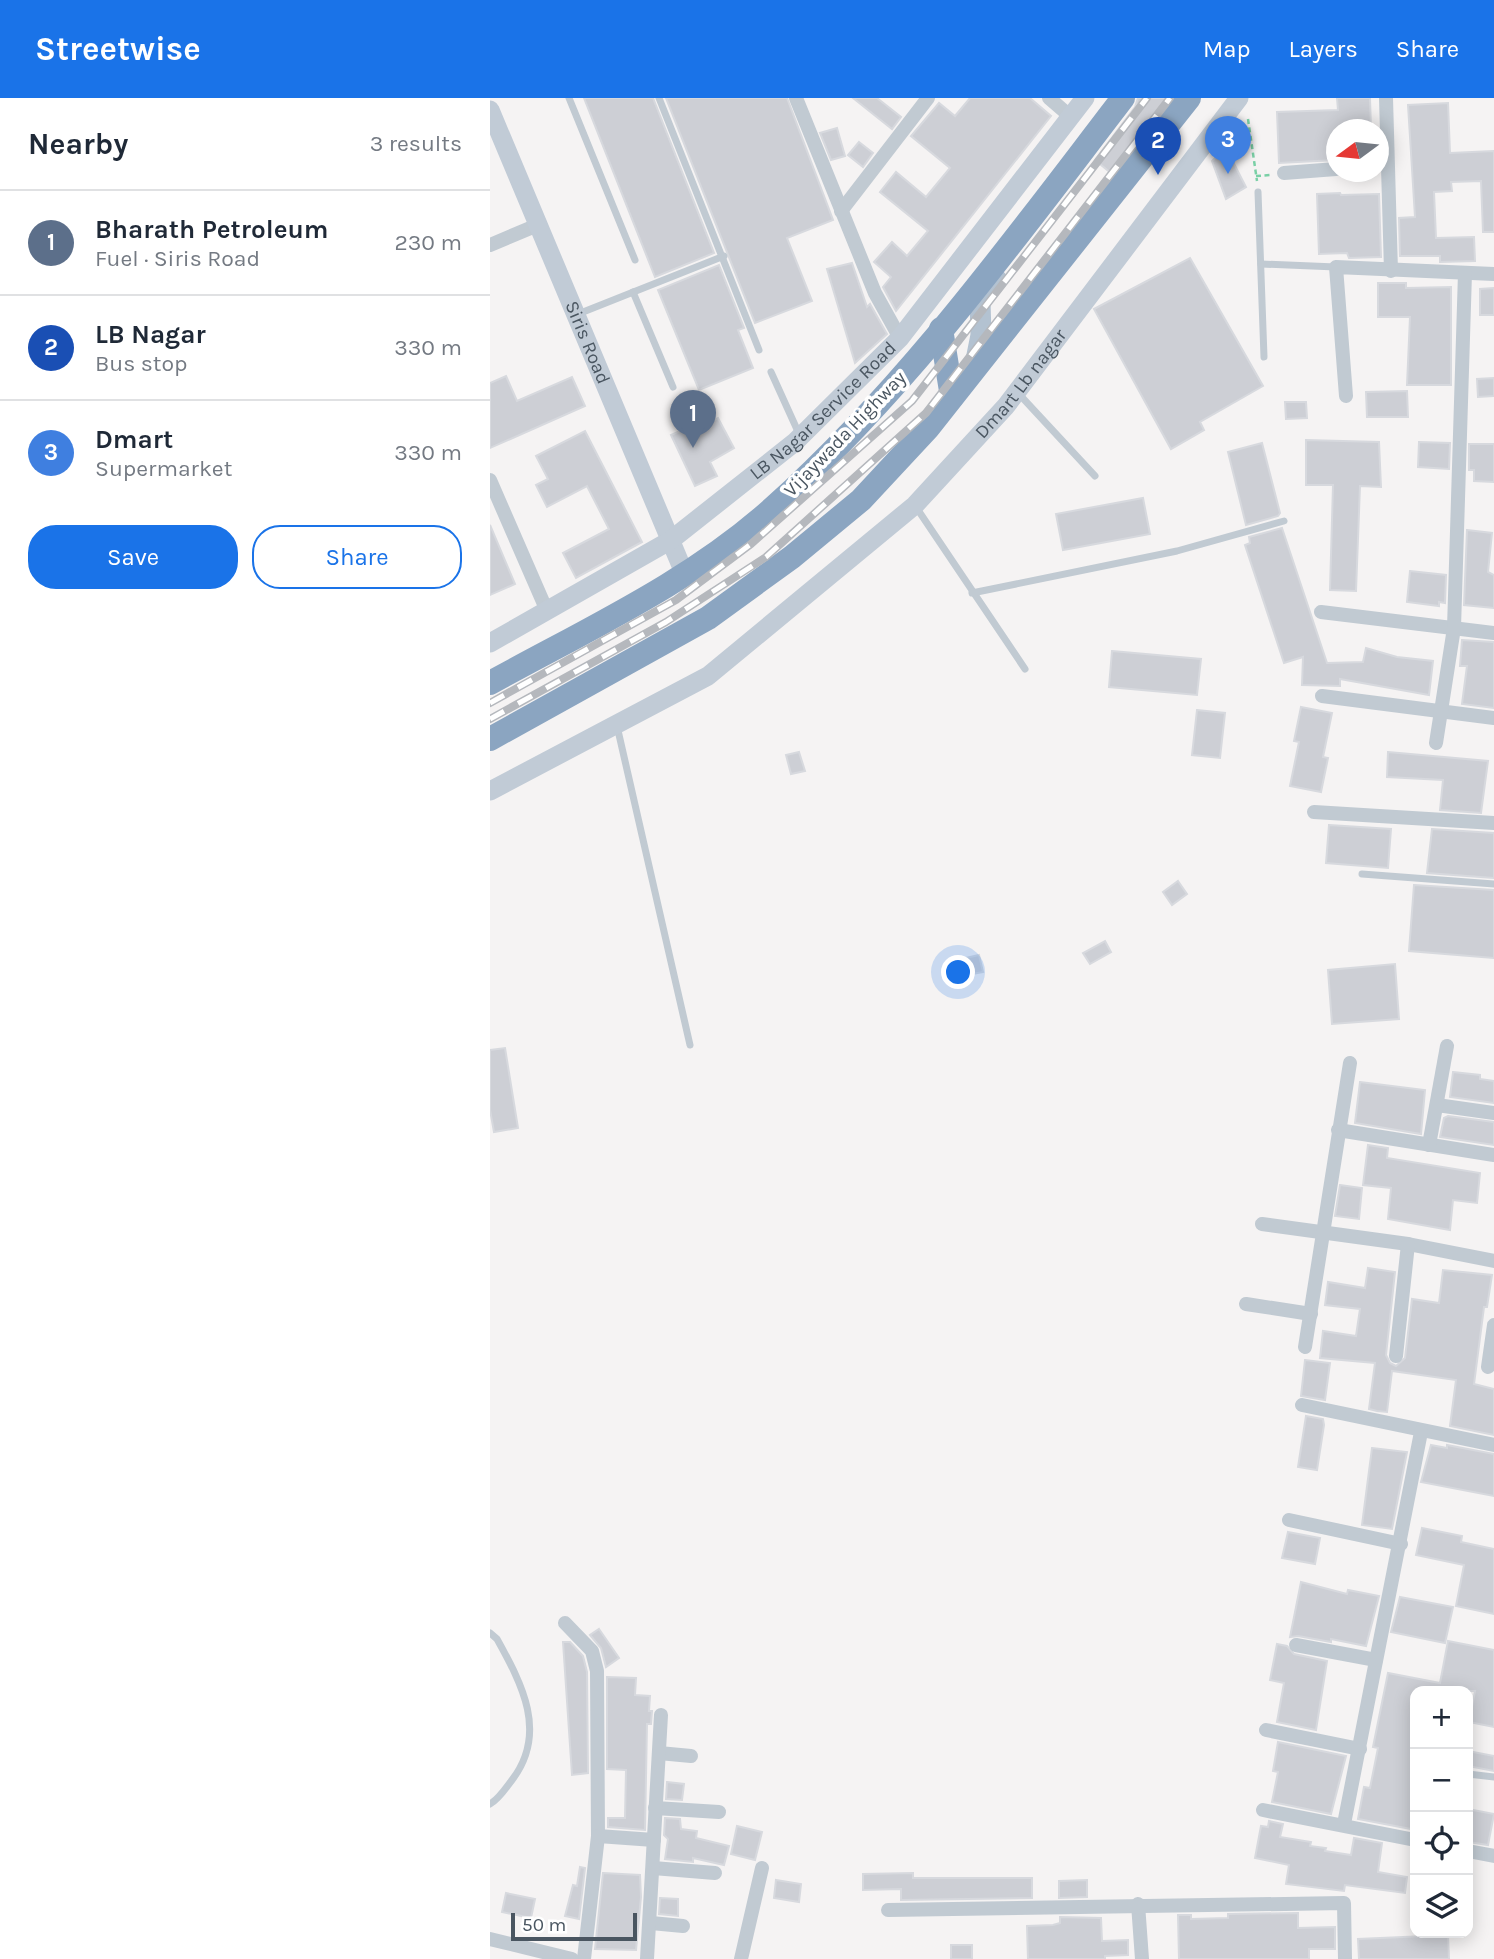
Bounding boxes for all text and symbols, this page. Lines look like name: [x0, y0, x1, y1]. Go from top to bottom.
text: Streetwise: [35, 30, 201, 68]
text: Map: [1203, 35, 1251, 63]
text: Layers: [1289, 35, 1358, 63]
text: Share: [1396, 35, 1459, 63]
pin: 3: [1205, 116, 1251, 174]
pin: 2: [1135, 117, 1181, 175]
north arrow: [1326, 119, 1389, 182]
text: Nearby: [28, 126, 128, 162]
text: 3 results: [370, 130, 462, 157]
text: Bharath Petroleum: [95, 214, 328, 245]
text: 1: [47, 229, 55, 256]
text: 230 m: [394, 229, 462, 256]
text: Fuel · Siris Road: [95, 245, 260, 272]
street label: Siris Road: [560, 298, 615, 387]
text: LB Nagar: [95, 319, 206, 350]
street label: Dmart Lb nagar: [971, 325, 1071, 443]
text: 2: [44, 334, 58, 361]
text: 330 m: [394, 334, 462, 361]
street label: LB Nagar Service Road: [745, 337, 901, 484]
text: Bus stop: [95, 350, 188, 377]
street label: Vijaywada Highway: [780, 367, 911, 501]
pin: 1: [670, 390, 716, 448]
text: Dmart: [95, 424, 173, 455]
text: 3: [44, 439, 58, 466]
text: 330 m: [394, 439, 462, 466]
text: Supermarket: [95, 455, 232, 482]
button: Save: [28, 525, 238, 589]
button: Share: [252, 525, 462, 589]
your location: [941, 955, 975, 989]
map controls: [1410, 1686, 1473, 1938]
button: +: [1410, 1686, 1473, 1749]
button: −: [1410, 1749, 1473, 1812]
button: locate: [1410, 1812, 1473, 1875]
button: layers: [1410, 1875, 1473, 1938]
scale bar: [511, 1910, 637, 1942]
text: 50 m: [522, 1914, 566, 1936]

